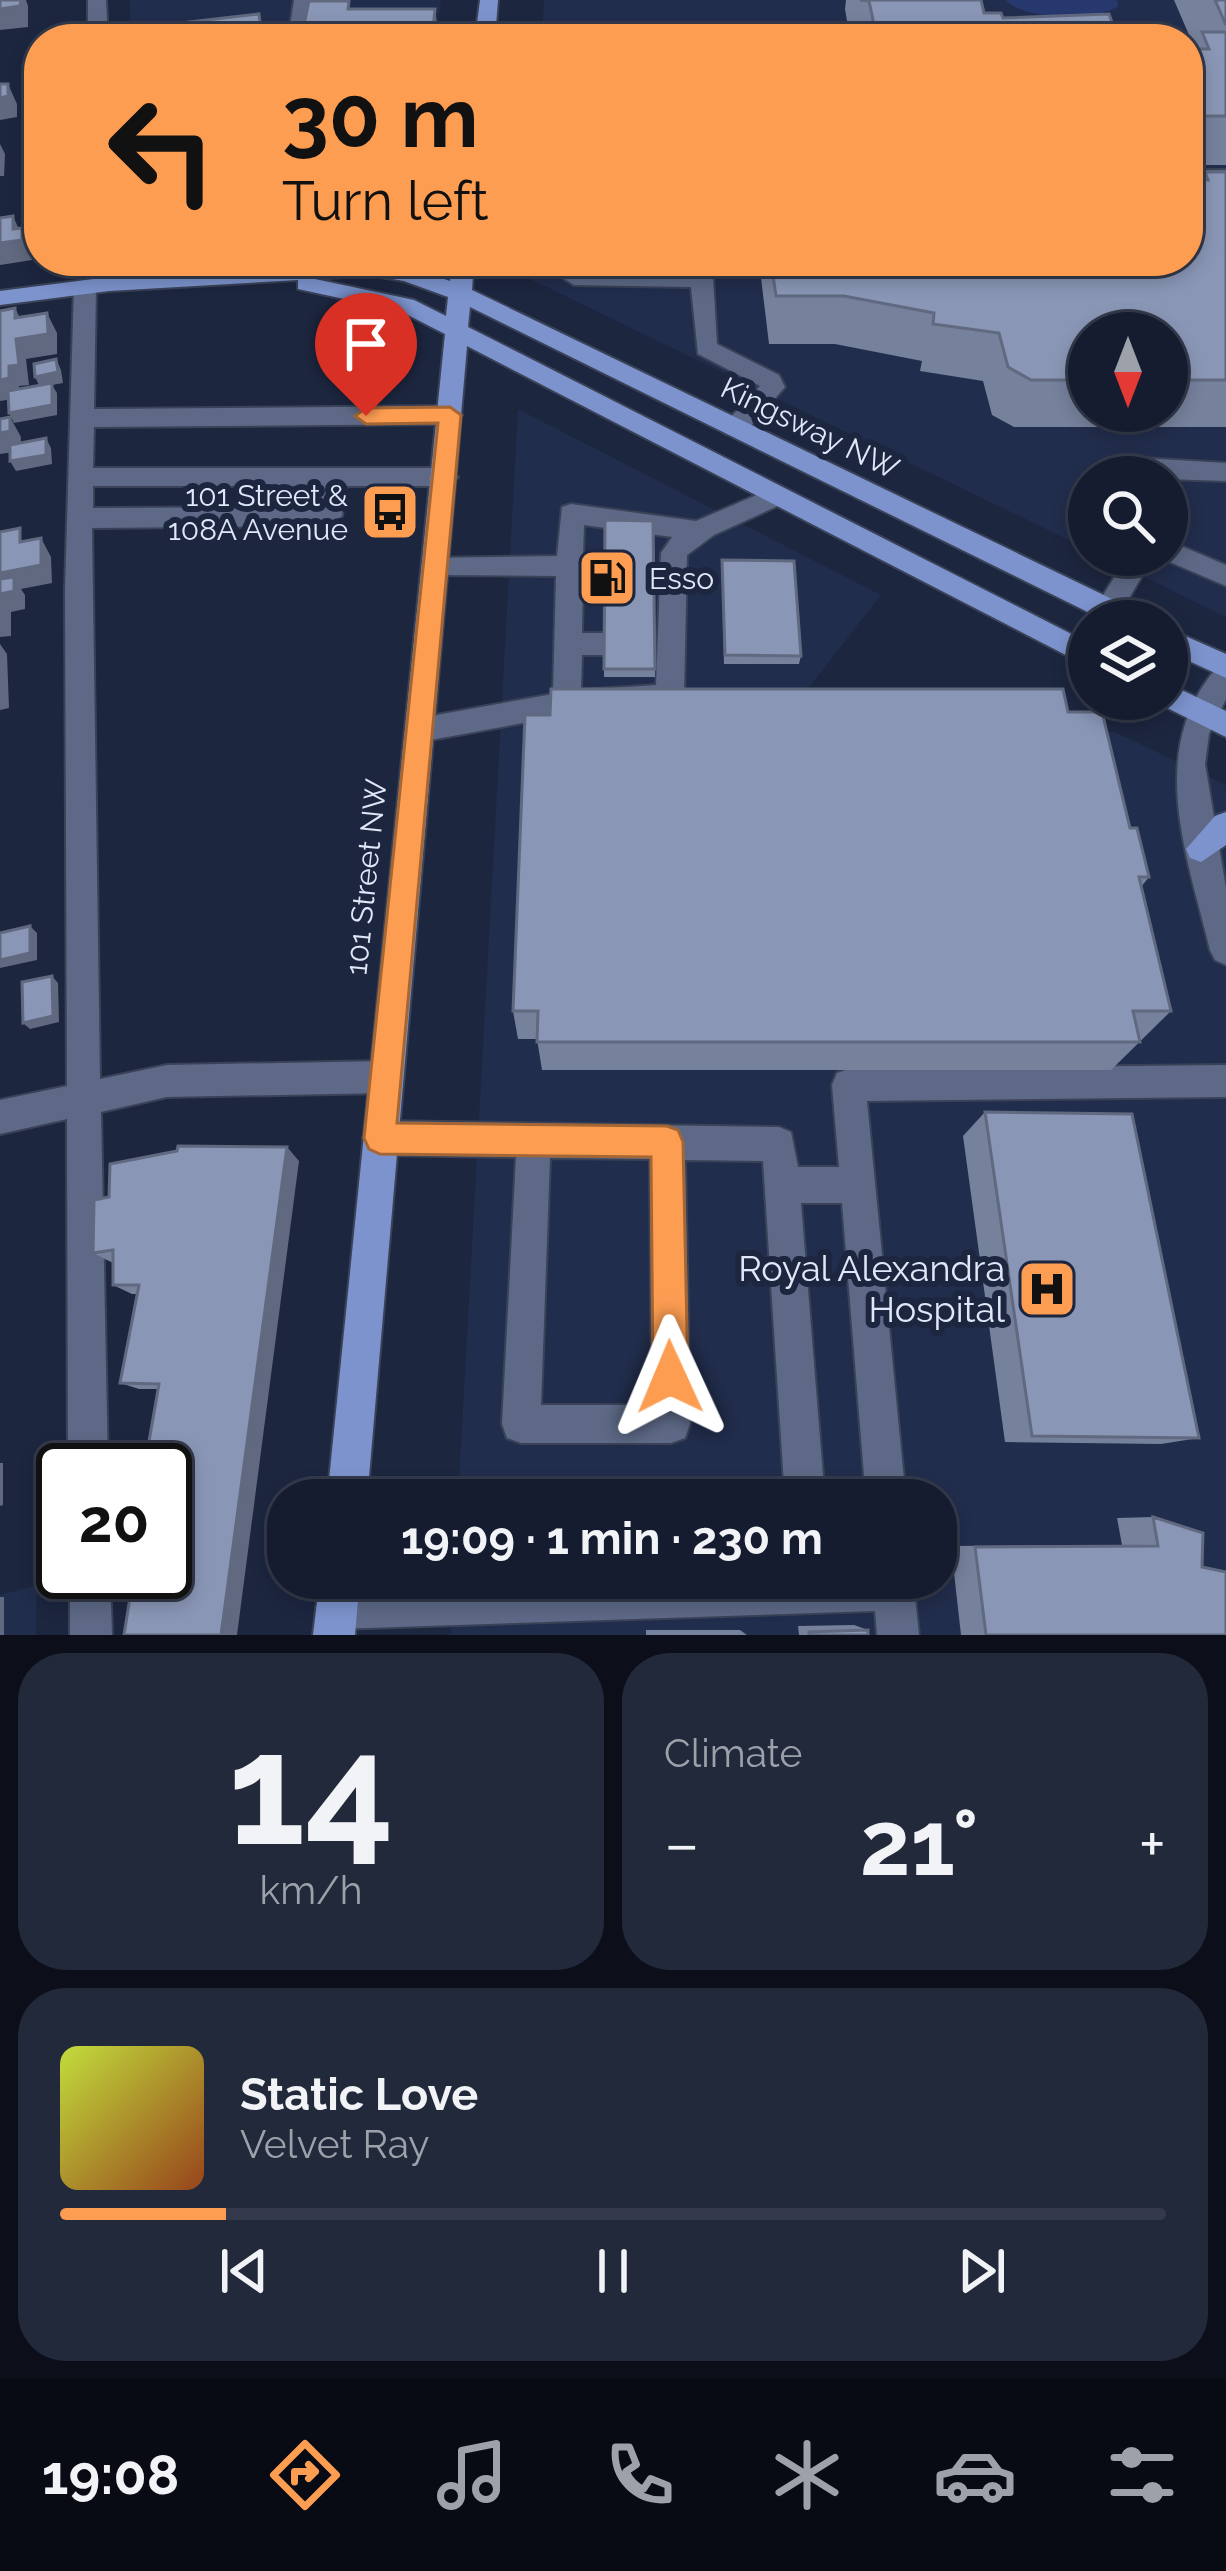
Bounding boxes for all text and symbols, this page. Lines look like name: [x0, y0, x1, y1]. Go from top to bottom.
text: 30 m: [282, 68, 479, 167]
icon: left: [84, 72, 240, 228]
text: Turn left: [282, 169, 489, 233]
pin: [315, 293, 417, 416]
icon: arrive: [333, 311, 399, 377]
north arrow: [1068, 312, 1188, 432]
map controls: [1068, 312, 1188, 720]
street label: Kingsway NW: [715, 370, 905, 486]
button: search: [1068, 456, 1188, 576]
place label: 101 Street & 108A Avenue: [168, 478, 348, 547]
bus stop icon: 101 Street & 108A Avenue: [359, 481, 421, 543]
fuel station icon: Esso: [576, 547, 638, 609]
place label: Esso: [649, 561, 714, 596]
button: layers: [1068, 600, 1188, 720]
street label: 101 Street NW: [338, 777, 394, 977]
place label: Royal Alexandra Hospital: [738, 1247, 1005, 1330]
hospital icon: Royal Alexandra Hospital: [1016, 1258, 1078, 1320]
position arrow: [607, 1314, 733, 1440]
speed limit sign: 20: [36, 1443, 192, 1599]
text: 19:09 · 1 min · 230 m: [401, 1512, 823, 1565]
text: 14: [228, 1697, 394, 1881]
text: Climate: [664, 1730, 802, 1776]
text: 21°: [860, 1790, 979, 1896]
text: −: [664, 1805, 700, 1882]
text: +: [1139, 1805, 1166, 1882]
text: km/h: [260, 1867, 362, 1913]
text: Static Love: [240, 2068, 478, 2121]
text: Velvet Ray: [240, 2121, 429, 2167]
icon: previous: [211, 2238, 277, 2304]
icon: pause: [580, 2238, 646, 2304]
icon: next: [949, 2238, 1015, 2304]
icon: directions: [263, 2433, 347, 2517]
icon: music: [430, 2433, 514, 2517]
icon: phone: [598, 2433, 682, 2517]
icon: climate: [765, 2433, 849, 2517]
icon: car: [933, 2433, 1017, 2517]
icon: filters: [1100, 2433, 1184, 2517]
text: 19:08: [42, 2443, 179, 2507]

